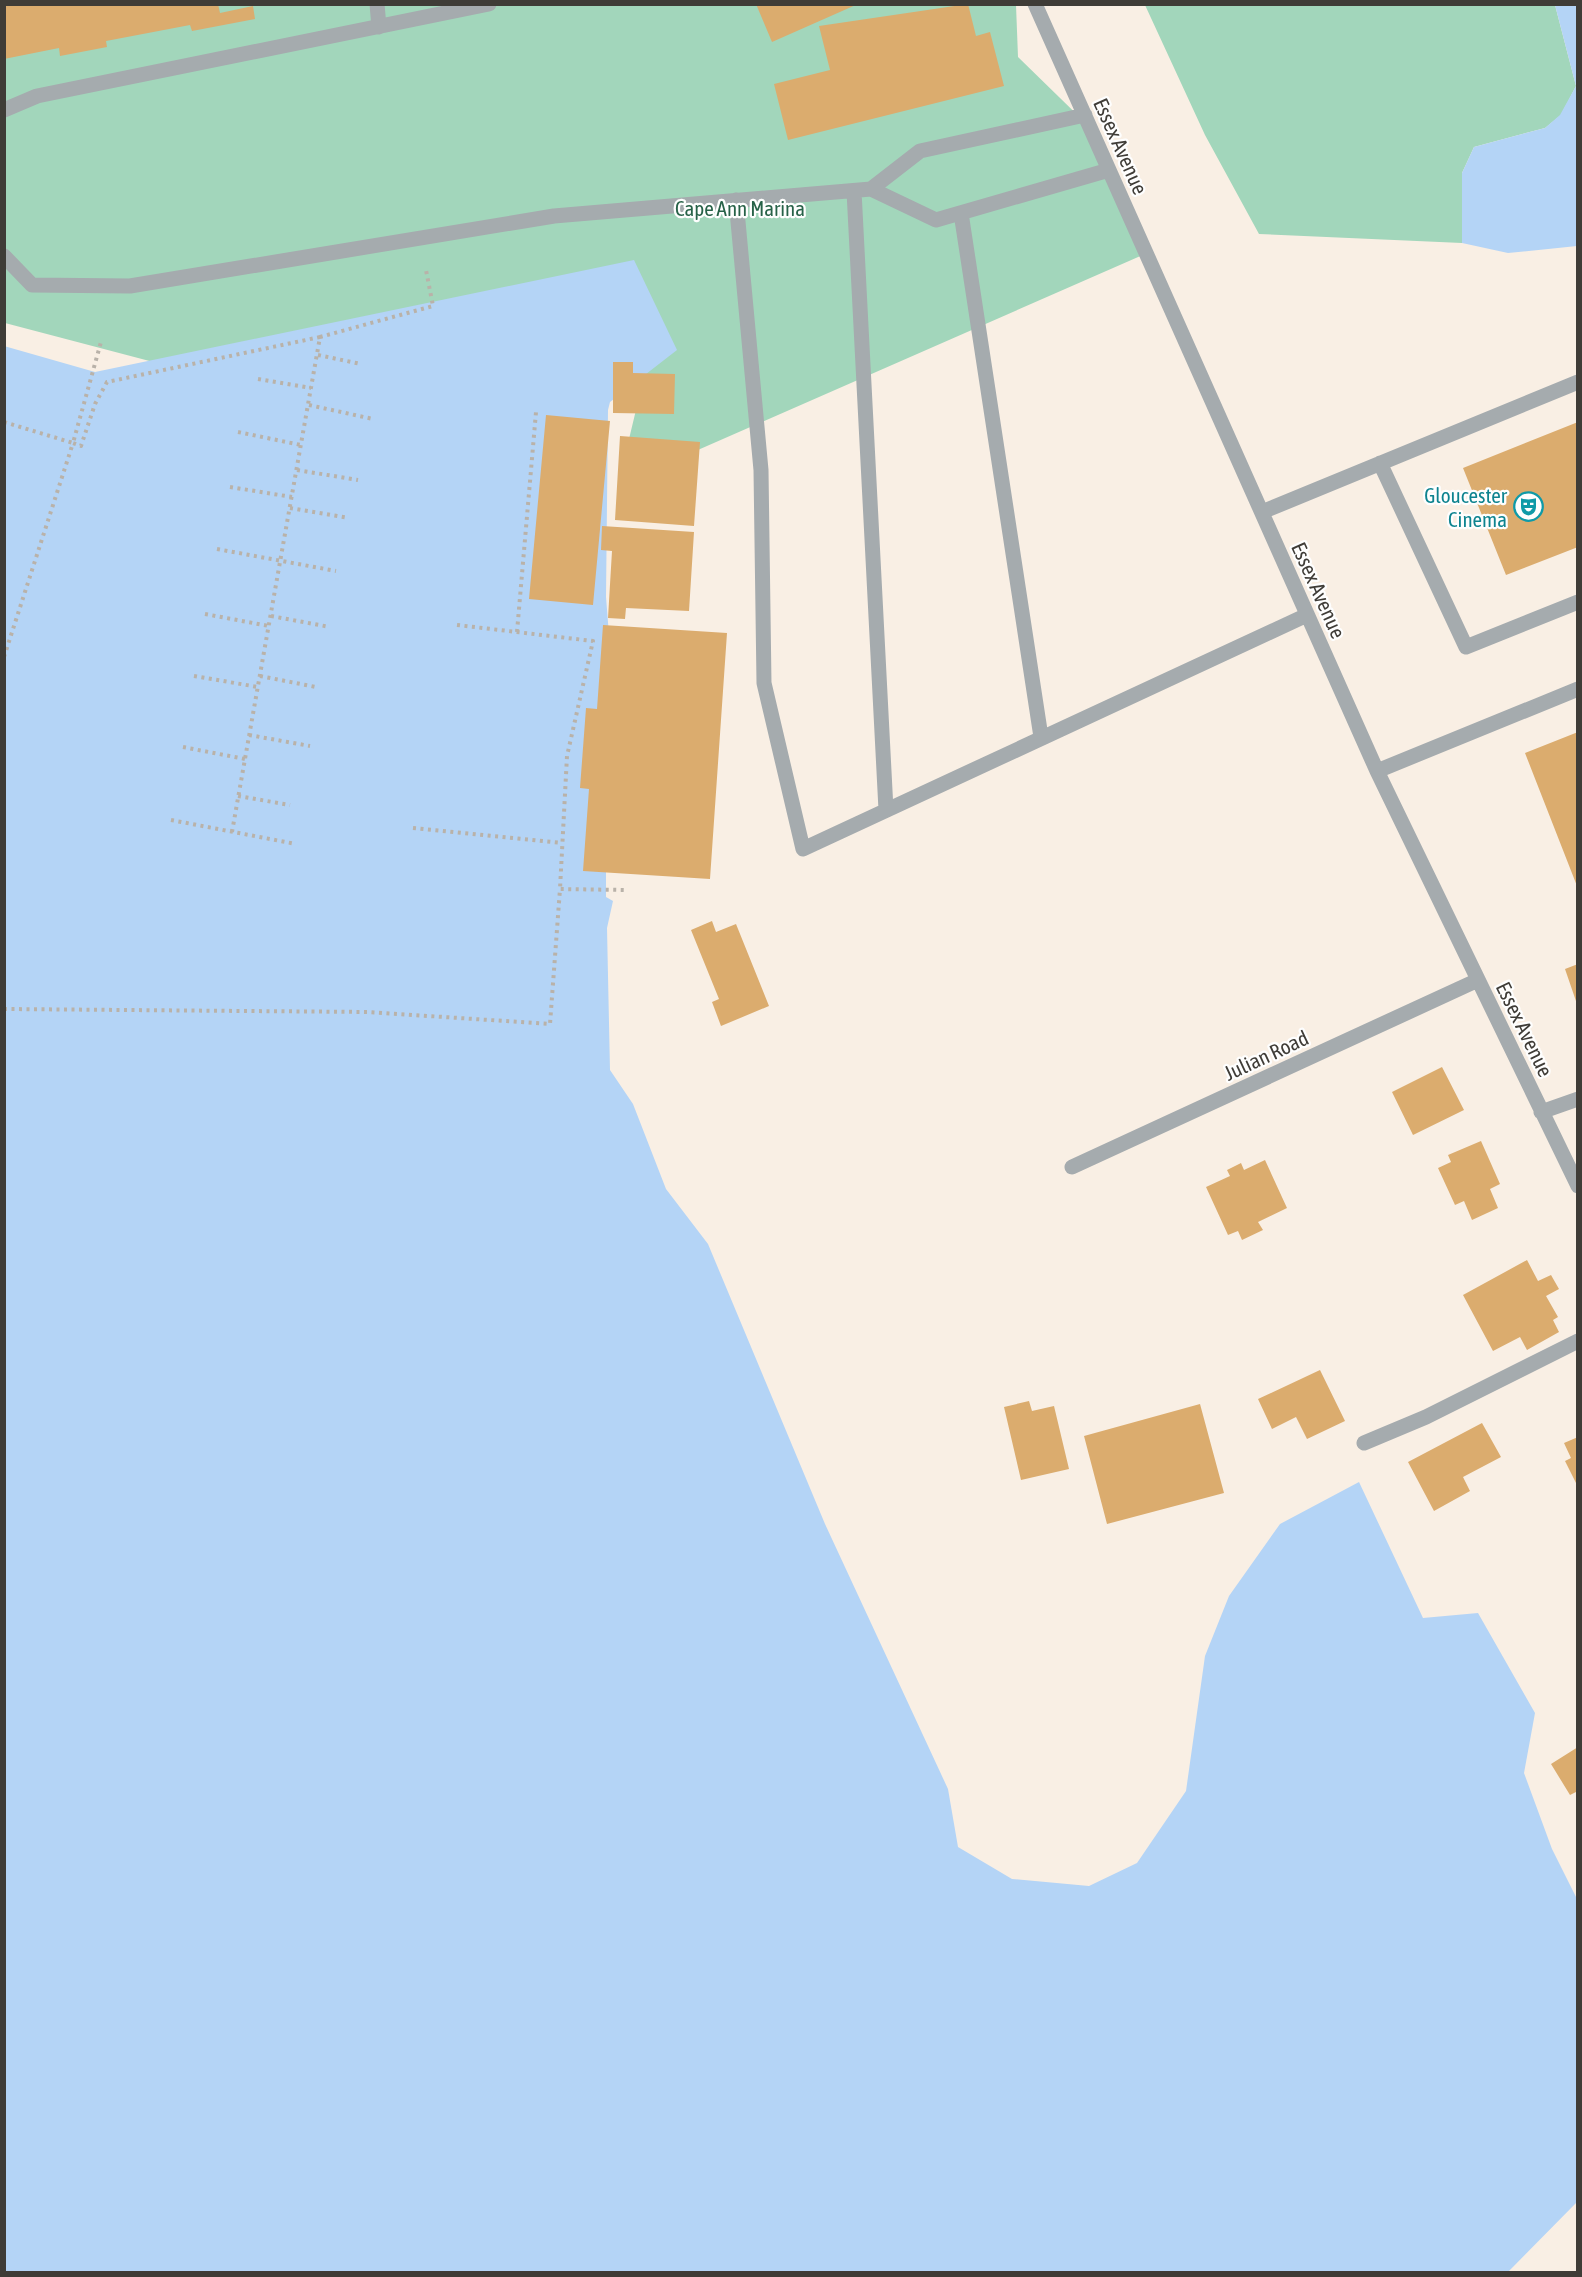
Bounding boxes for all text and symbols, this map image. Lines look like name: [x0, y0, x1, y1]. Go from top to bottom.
street label: Essex Avenue: [1089, 94, 1153, 198]
park label: Cape Ann Marina: [675, 196, 805, 220]
place label: Gloucester Cinema: [1424, 483, 1508, 531]
theatre icon: Gloucester Cinema: [1512, 491, 1544, 523]
street label: Essex Avenue: [1287, 538, 1351, 642]
street label: Essex Avenue: [1492, 978, 1558, 1080]
street label: Julian Road: [1220, 1025, 1312, 1085]

